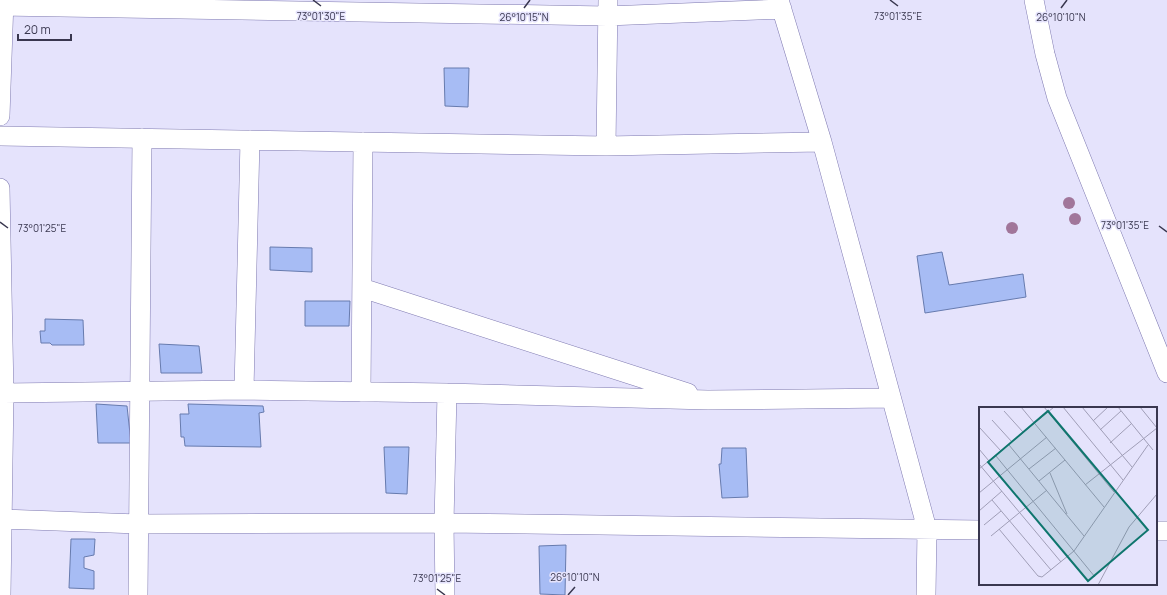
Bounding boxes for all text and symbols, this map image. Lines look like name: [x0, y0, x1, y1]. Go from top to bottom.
text: 73°01'30"E: [297, 9, 346, 23]
text: 73°01'35"E: [874, 9, 922, 23]
text: 26°10'15"N: [500, 10, 549, 24]
text: 26°10'10"N: [1036, 10, 1086, 24]
scale bar: [18, 16, 71, 42]
text: 20 m: [24, 21, 51, 38]
text: 73°01'35"E: [1101, 218, 1149, 232]
text: 73°01'25"E: [18, 221, 66, 235]
inset map: [979, 407, 1157, 585]
text: 26°10'10"N: [550, 570, 600, 584]
text: 73°01'25"E: [413, 571, 461, 585]

